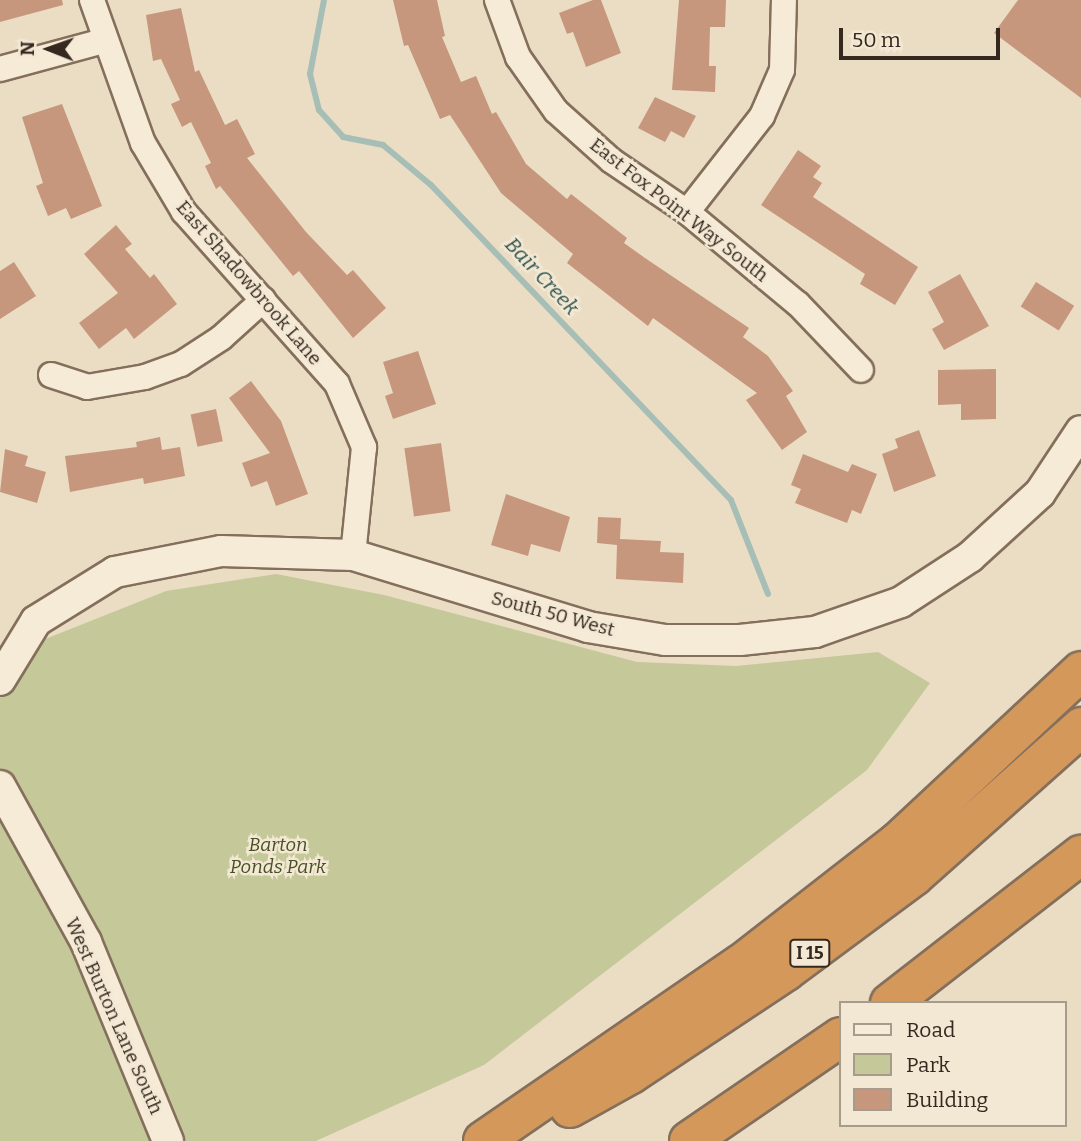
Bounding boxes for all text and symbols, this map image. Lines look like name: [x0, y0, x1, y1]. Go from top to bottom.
north arrow: [14, 14, 84, 84]
scale bar: [843, 14, 1004, 58]
text: 50 m: [852, 27, 901, 53]
text: N: [16, 41, 39, 56]
street label: East Fox Point Way South: [585, 133, 773, 287]
street label: East Shadowbrook Lane: [171, 196, 327, 370]
water label: Bair Creek: [500, 232, 584, 320]
street label: South 50 West: [489, 587, 617, 641]
park label: Barton Ponds Park: [230, 834, 326, 878]
street label: West Burton Lane South: [60, 914, 168, 1118]
road number: I 15: [789, 938, 831, 968]
legend: [839, 1001, 1067, 1127]
text: Road: [906, 1017, 955, 1043]
text: Park: [906, 1052, 950, 1078]
text: Building: [906, 1087, 988, 1113]

